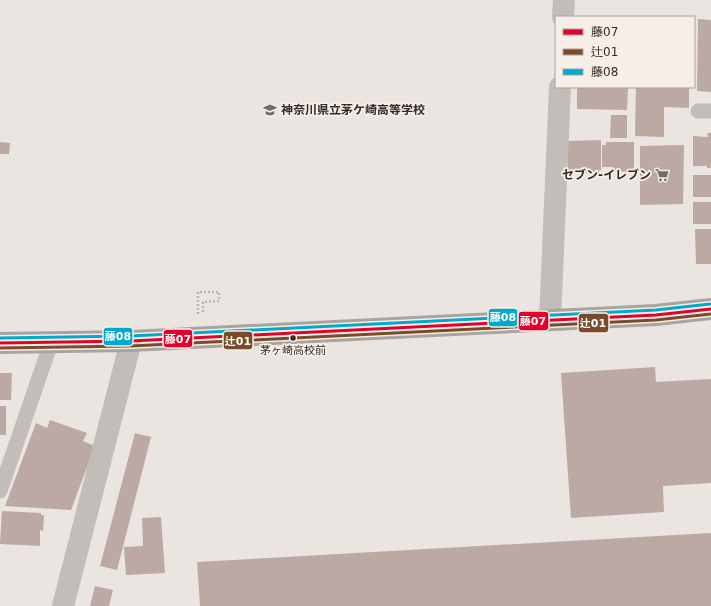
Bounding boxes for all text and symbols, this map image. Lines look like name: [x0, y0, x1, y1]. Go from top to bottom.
legend: [555, 16, 695, 88]
text: 藤07: [591, 25, 618, 39]
text: 辻01: [591, 45, 618, 59]
text: 藤08: [591, 65, 618, 79]
school or university icon: 神奈川県立茅ケ崎高等学校: [262, 102, 278, 118]
place label: 神奈川県立茅ケ崎高等学校: [281, 103, 425, 117]
supermarket icon: セブン-イレブン: [654, 167, 670, 183]
place label: セブン-イレブン: [562, 168, 651, 182]
line badge: 藤08: [488, 308, 518, 327]
text: 藤08: [490, 311, 516, 324]
line badge: 藤07: [518, 311, 549, 331]
line badge: 辻01: [578, 313, 609, 333]
text: 藤07: [520, 315, 546, 328]
text: 辻01: [580, 317, 606, 330]
line badge: 藤08: [103, 327, 133, 346]
line badge: 藤07: [163, 329, 193, 348]
text: 藤08: [105, 330, 131, 343]
line badge: 辻01: [223, 331, 253, 350]
text: 藤07: [165, 333, 191, 346]
marker: 茅ヶ崎高校前: [288, 333, 298, 343]
text: 辻01: [225, 335, 251, 348]
place label: 茅ヶ崎高校前: [260, 344, 326, 357]

